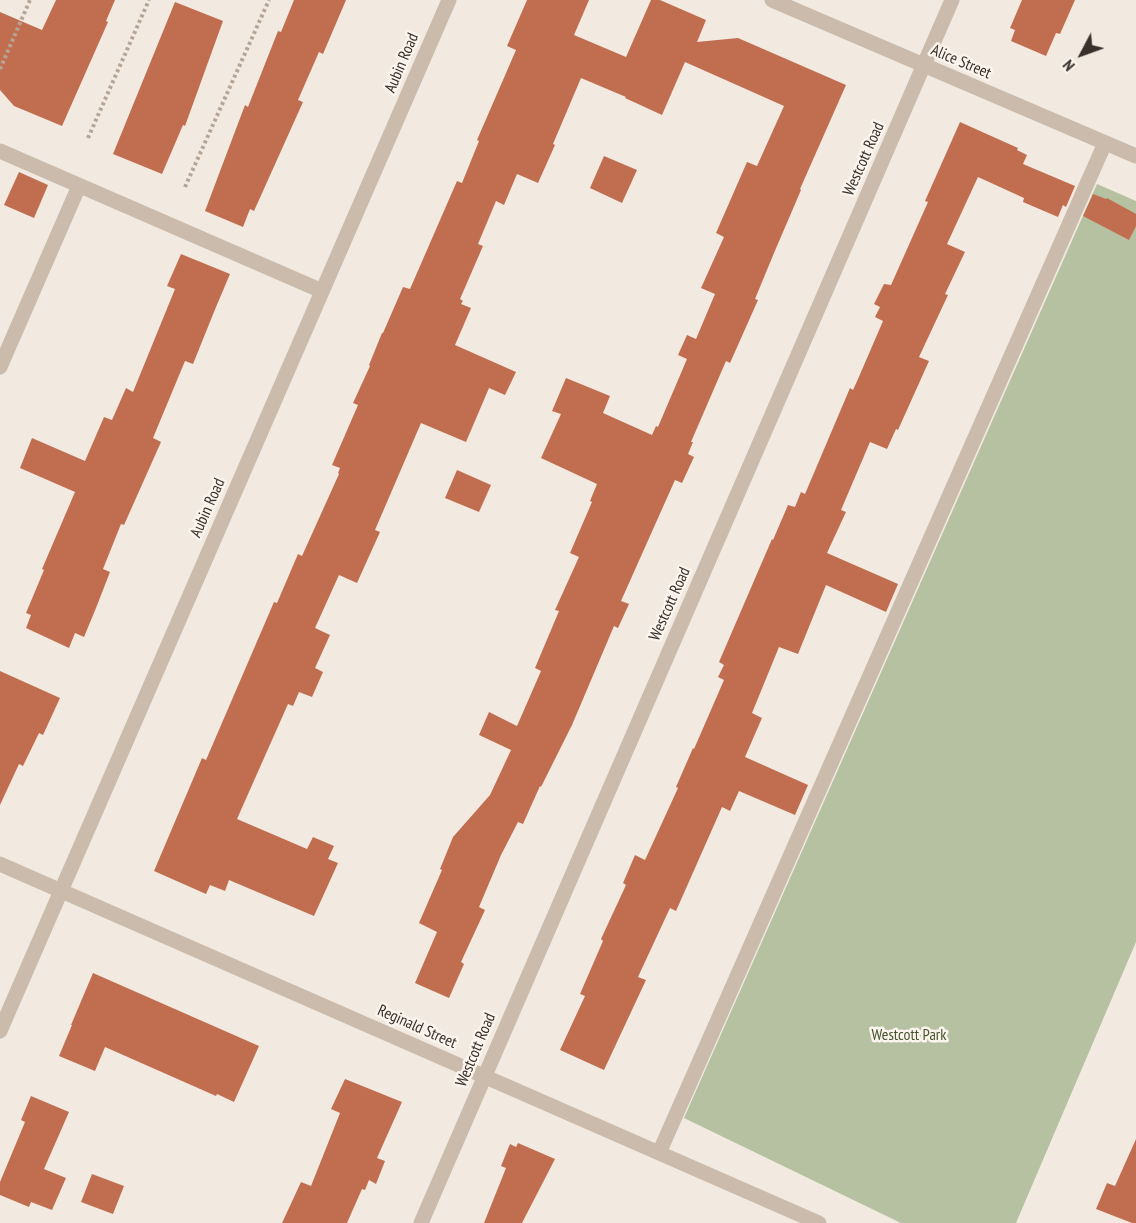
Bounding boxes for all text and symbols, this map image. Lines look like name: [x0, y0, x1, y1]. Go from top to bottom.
north arrow: [1052, 24, 1112, 84]
street label: Aubin Road: [381, 30, 423, 96]
street label: Alice Street: [928, 41, 994, 83]
text: N: [1058, 56, 1079, 76]
street label: Westcott Road: [839, 119, 889, 199]
street label: Aubin Road: [186, 475, 230, 541]
street label: Westcott Road: [645, 564, 695, 644]
street label: Reginald Street: [374, 1001, 460, 1053]
street label: Westcott Road: [452, 1010, 500, 1090]
park label: Westcott Park: [872, 1025, 946, 1045]

